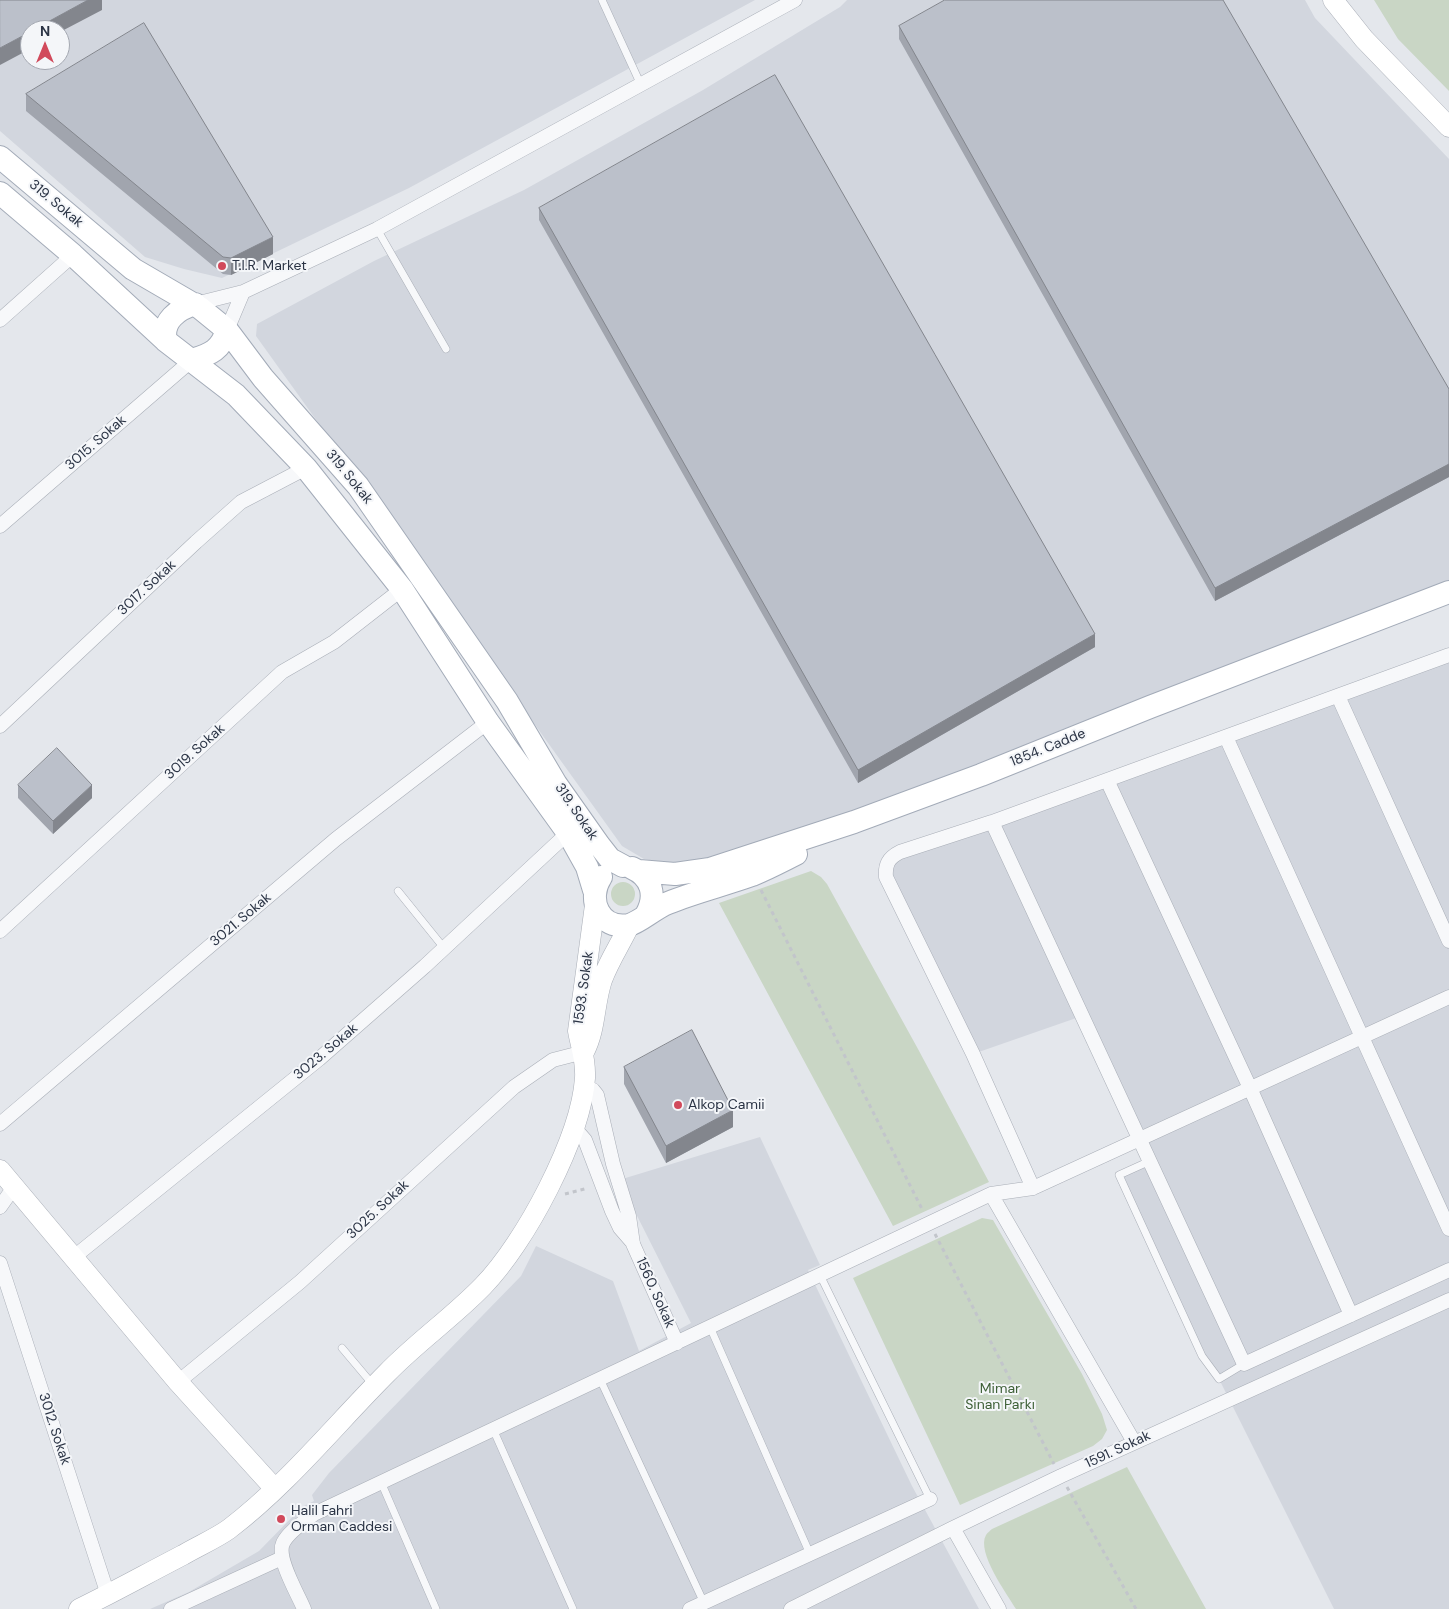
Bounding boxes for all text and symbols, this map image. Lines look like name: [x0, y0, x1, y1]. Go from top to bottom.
north arrow: [20, 20, 70, 70]
text: N: [40, 22, 50, 40]
street label: 319. Sokak: [26, 177, 86, 231]
place label: T.I.R. Market: [232, 258, 307, 274]
marker: T.I.R. Market: [216, 260, 228, 272]
street label: 3015. Sokak: [62, 412, 130, 474]
street label: 319. Sokak: [322, 446, 376, 508]
street label: 3017. Sokak: [114, 557, 180, 619]
street label: 3019. Sokak: [161, 721, 229, 783]
street label: 1854. Cadde: [1008, 725, 1088, 771]
street label: 319. Sokak: [551, 780, 601, 844]
street label: 3021. Sokak: [207, 890, 275, 950]
street label: 1593. Sokak: [571, 950, 597, 1026]
street label: 3023. Sokak: [290, 1020, 362, 1084]
place label: Alkop Camii: [688, 1097, 765, 1113]
marker: Alkop Camii: [672, 1099, 684, 1111]
street label: 3025. Sokak: [343, 1177, 413, 1243]
street label: 1560. Sokak: [632, 1255, 678, 1331]
park label: Mimar Sinan Parkı: [965, 1381, 1035, 1414]
street label: 3012. Sokak: [34, 1391, 74, 1467]
street label: 1591. Sokak: [1083, 1428, 1153, 1472]
place label: Halil Fahri Orman Caddesi: [291, 1503, 392, 1535]
marker: Halil Fahri Orman Caddesi: [275, 1513, 287, 1525]

